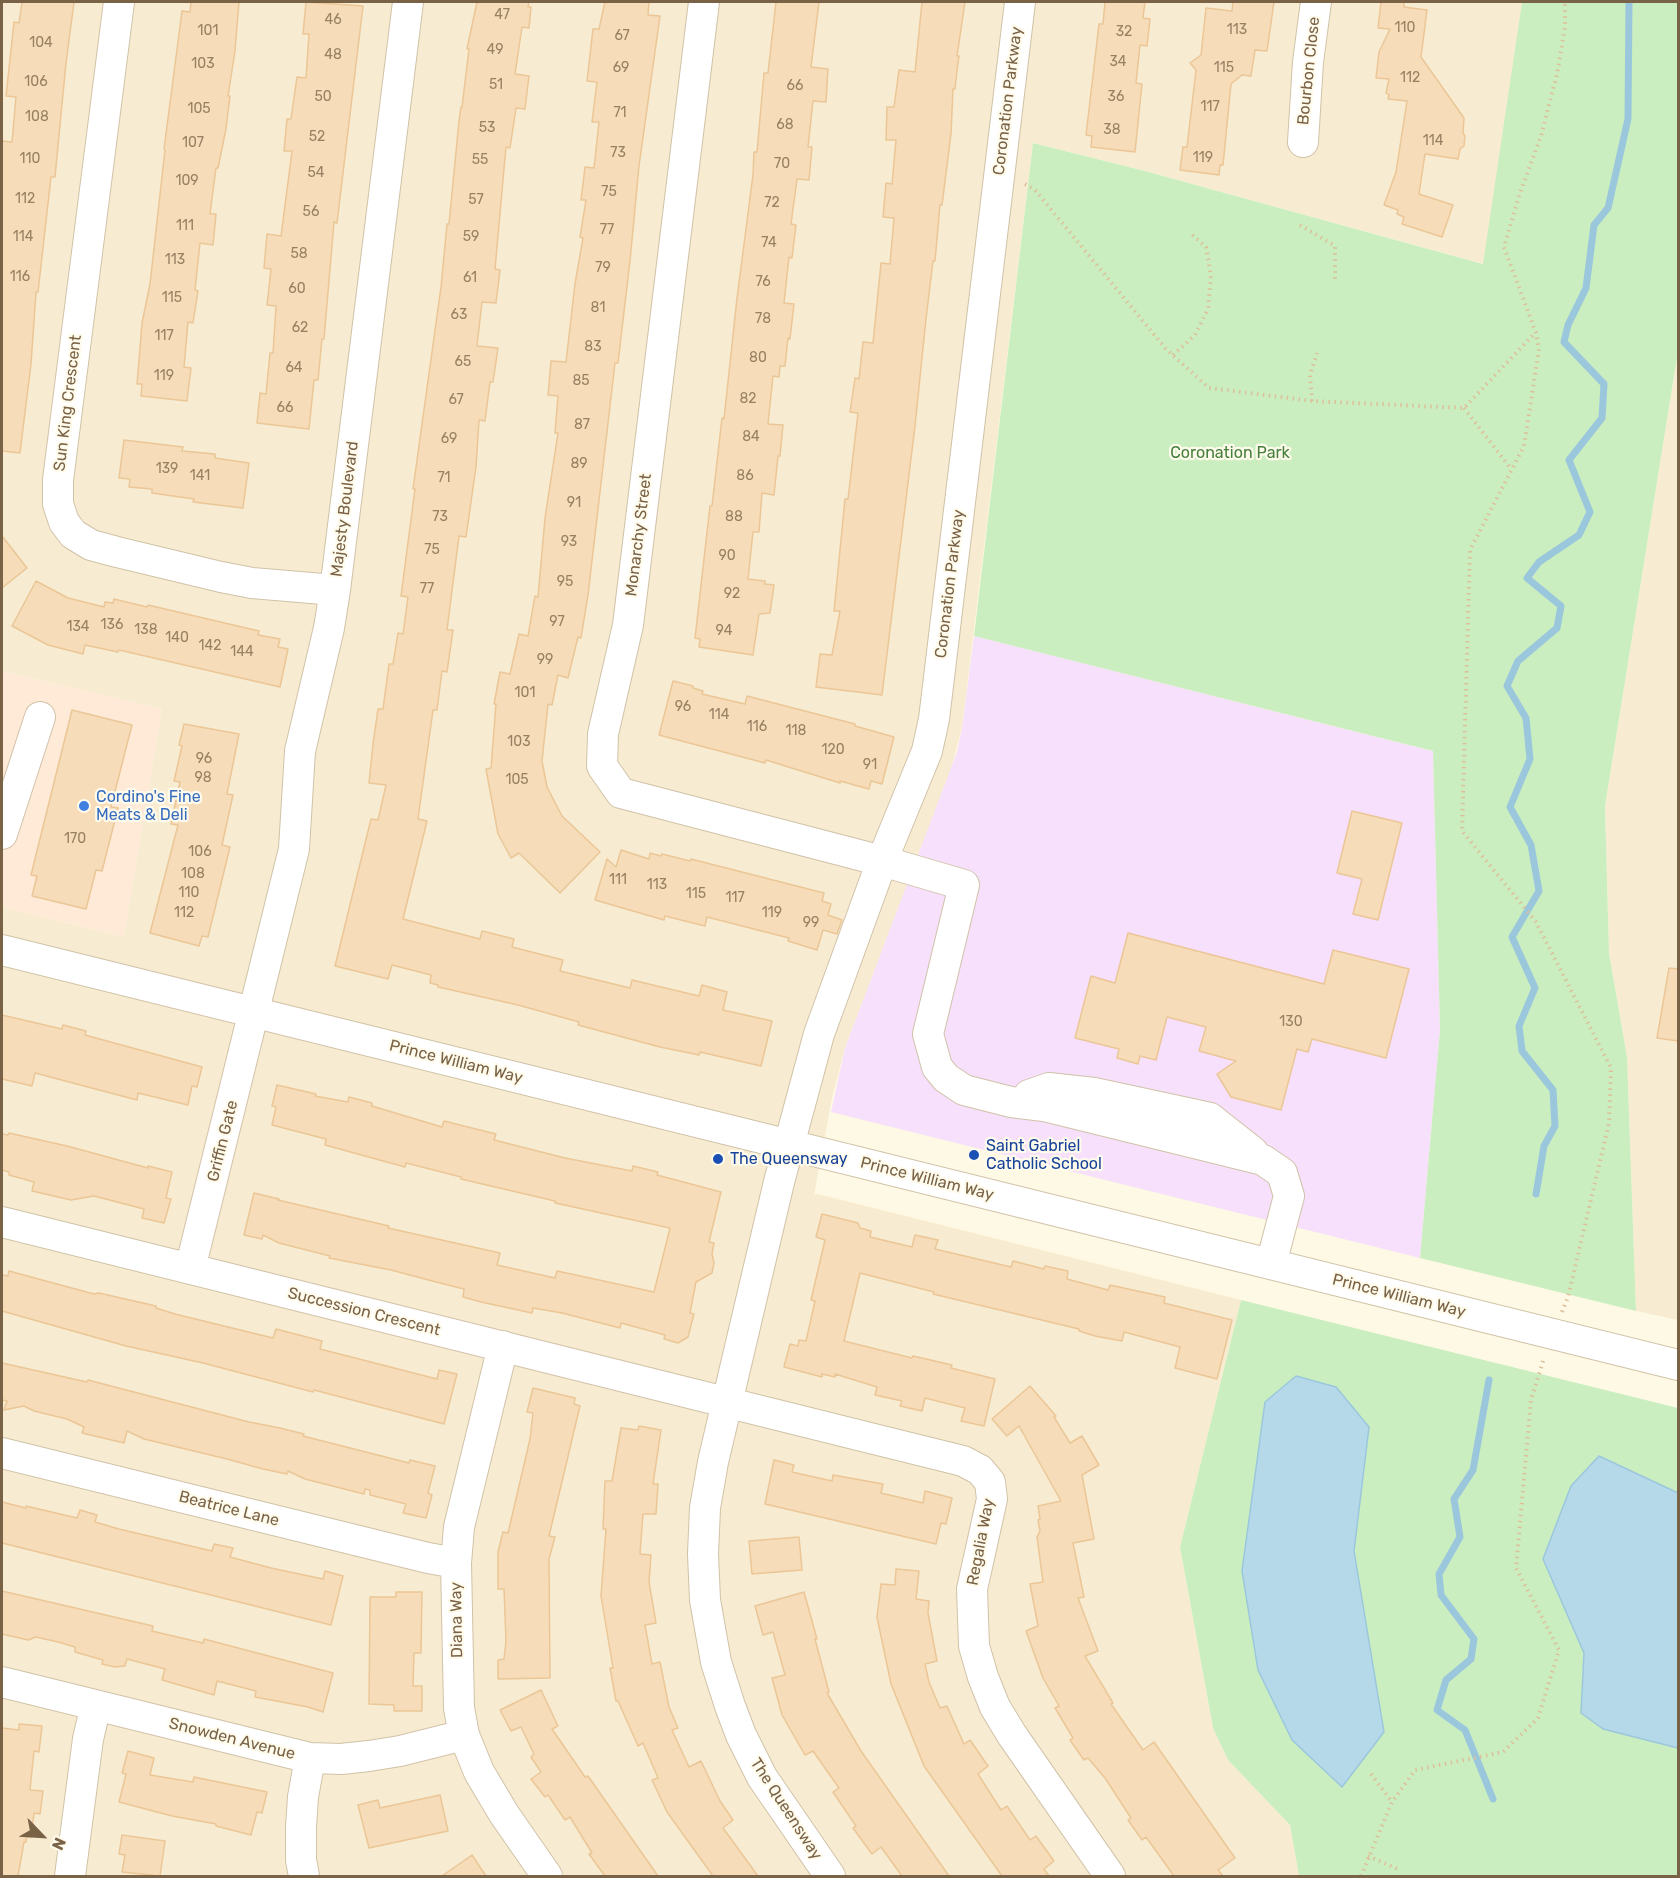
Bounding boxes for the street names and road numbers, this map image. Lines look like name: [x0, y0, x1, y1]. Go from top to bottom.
street label: Bourbon Close: [1294, 16, 1324, 126]
street label: Coronation Parkway: [989, 26, 1027, 176]
street label: Sun King Crescent: [50, 334, 86, 472]
street label: Majesty Boulevard: [327, 440, 363, 578]
street label: Monarchy Street: [622, 472, 656, 598]
street label: Coronation Parkway: [931, 509, 969, 659]
street label: Prince William Way: [387, 1036, 525, 1088]
street label: Griffin Gate: [204, 1098, 242, 1184]
street label: Prince William Way: [858, 1153, 996, 1205]
street label: Prince William Way: [1330, 1270, 1468, 1322]
street label: Succession Crescent: [286, 1284, 442, 1340]
street label: Beatrice Lane: [177, 1487, 281, 1531]
street label: Regalia Way: [963, 1497, 999, 1587]
street label: Diana Way: [447, 1582, 467, 1658]
street label: Snowden Avenue: [167, 1714, 297, 1764]
street label: The Queensway: [746, 1754, 826, 1864]

